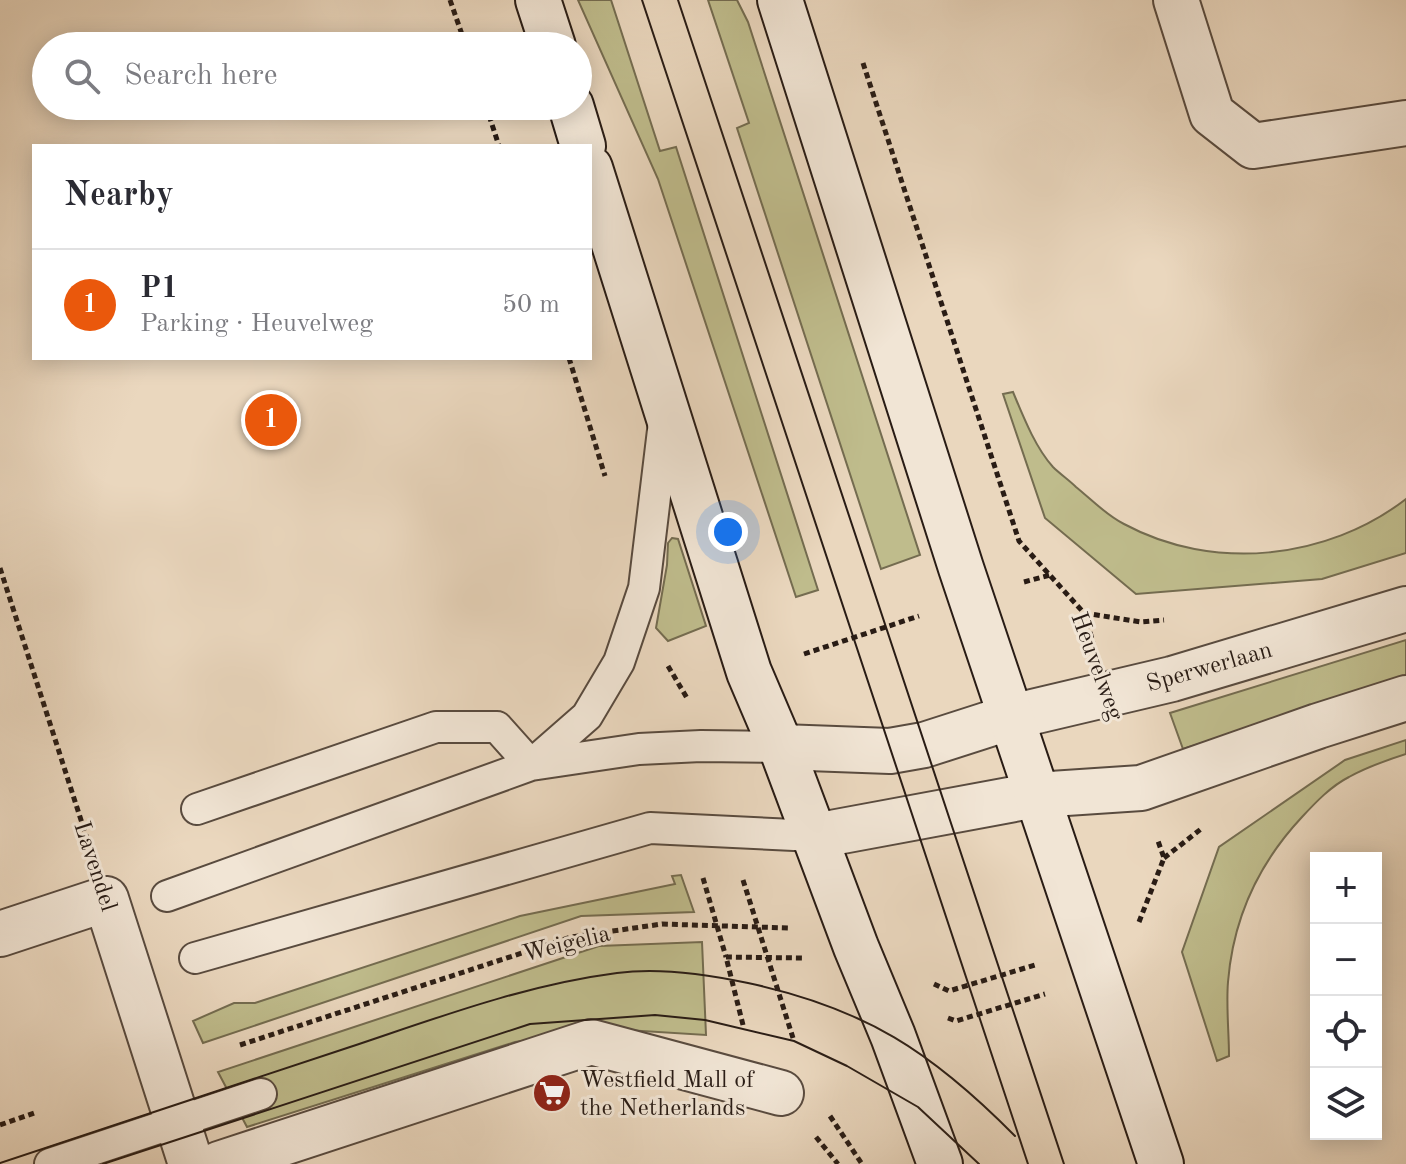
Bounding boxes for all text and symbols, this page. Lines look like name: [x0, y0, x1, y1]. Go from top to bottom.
search box: [32, 32, 592, 120]
icon: search: [60, 54, 104, 98]
text: Search here: [124, 61, 278, 91]
text: Nearby: [64, 179, 174, 213]
text: P1: [140, 274, 178, 304]
text: 1: [82, 292, 98, 318]
text: 50 m: [502, 292, 560, 318]
text: Parking · Heuvelweg: [140, 311, 373, 337]
pin: 1: [245, 390, 297, 450]
your location: [708, 512, 748, 552]
street label: Heuvelweg: [1065, 609, 1127, 724]
street label: Sperwerlaan: [1144, 639, 1275, 697]
street label: Lavendel: [68, 819, 120, 914]
map controls: [1310, 852, 1382, 1140]
button: +: [1310, 852, 1382, 924]
street label: Weigelia: [520, 922, 613, 967]
button: −: [1310, 924, 1382, 996]
button: locate: [1310, 996, 1382, 1068]
button: layers: [1310, 1068, 1382, 1140]
place label: Westfield Mall of the Netherlands: [580, 1069, 755, 1121]
supermarket icon: Westfield Mall of the Netherlands: [531, 1072, 573, 1114]

